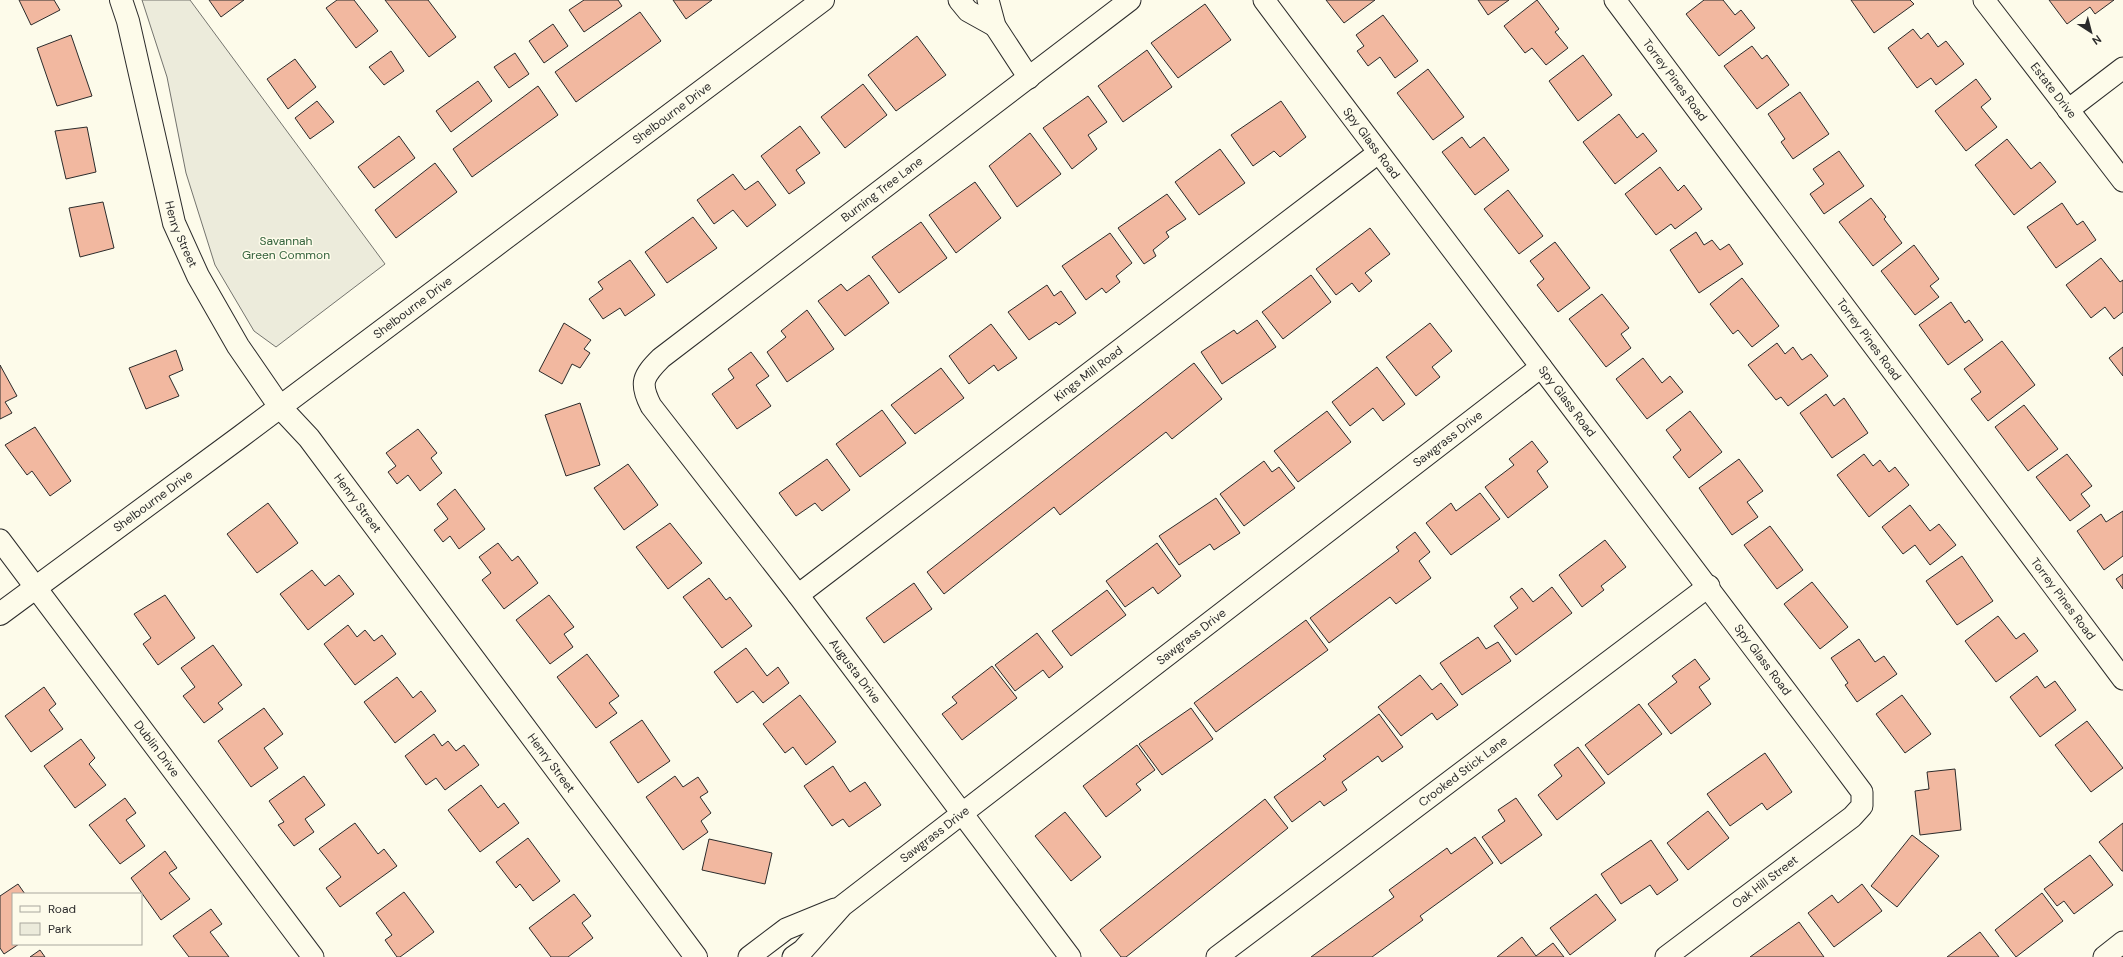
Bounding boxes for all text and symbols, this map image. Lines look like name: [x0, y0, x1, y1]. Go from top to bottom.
north arrow: [2071, 12, 2111, 52]
text: N: [2090, 32, 2104, 48]
street label: Torrey Pines Road: [1639, 36, 1711, 124]
street label: Estate Drive: [2027, 59, 2080, 122]
street label: Shelbourne Drive: [629, 78, 715, 148]
street label: Spy Glass Road: [1339, 104, 1404, 182]
street label: Burning Tree Lane: [838, 153, 926, 226]
street label: Henry Street: [161, 199, 201, 270]
park label: Savannah Green Common: [242, 233, 330, 263]
street label: Shelbourne Drive: [370, 273, 456, 342]
street label: Torrey Pines Road: [1833, 295, 1905, 384]
street label: Kings Mill Road: [1051, 342, 1126, 405]
street label: Spy Glass Road: [1535, 363, 1599, 440]
street label: Sawgrass Drive: [1410, 407, 1486, 471]
street label: Shelbourne Drive: [110, 467, 196, 536]
street label: Henry Street: [330, 470, 385, 536]
street label: Torrey Pines Road: [2027, 555, 2099, 643]
street label: Sawgrass Drive: [1153, 605, 1229, 669]
street label: Spy Glass Road: [1731, 621, 1795, 699]
street label: Augusta Drive: [825, 635, 885, 707]
street label: Dublin Drive: [130, 717, 183, 780]
street label: Henry Street: [524, 730, 579, 796]
street label: Crooked Stick Lane: [1415, 733, 1511, 810]
street label: Sawgrass Drive: [897, 803, 973, 866]
street label: Oak Hill Street: [1729, 852, 1801, 912]
legend: [12, 893, 142, 945]
text: Road: [48, 901, 76, 917]
text: Park: [48, 921, 72, 937]

